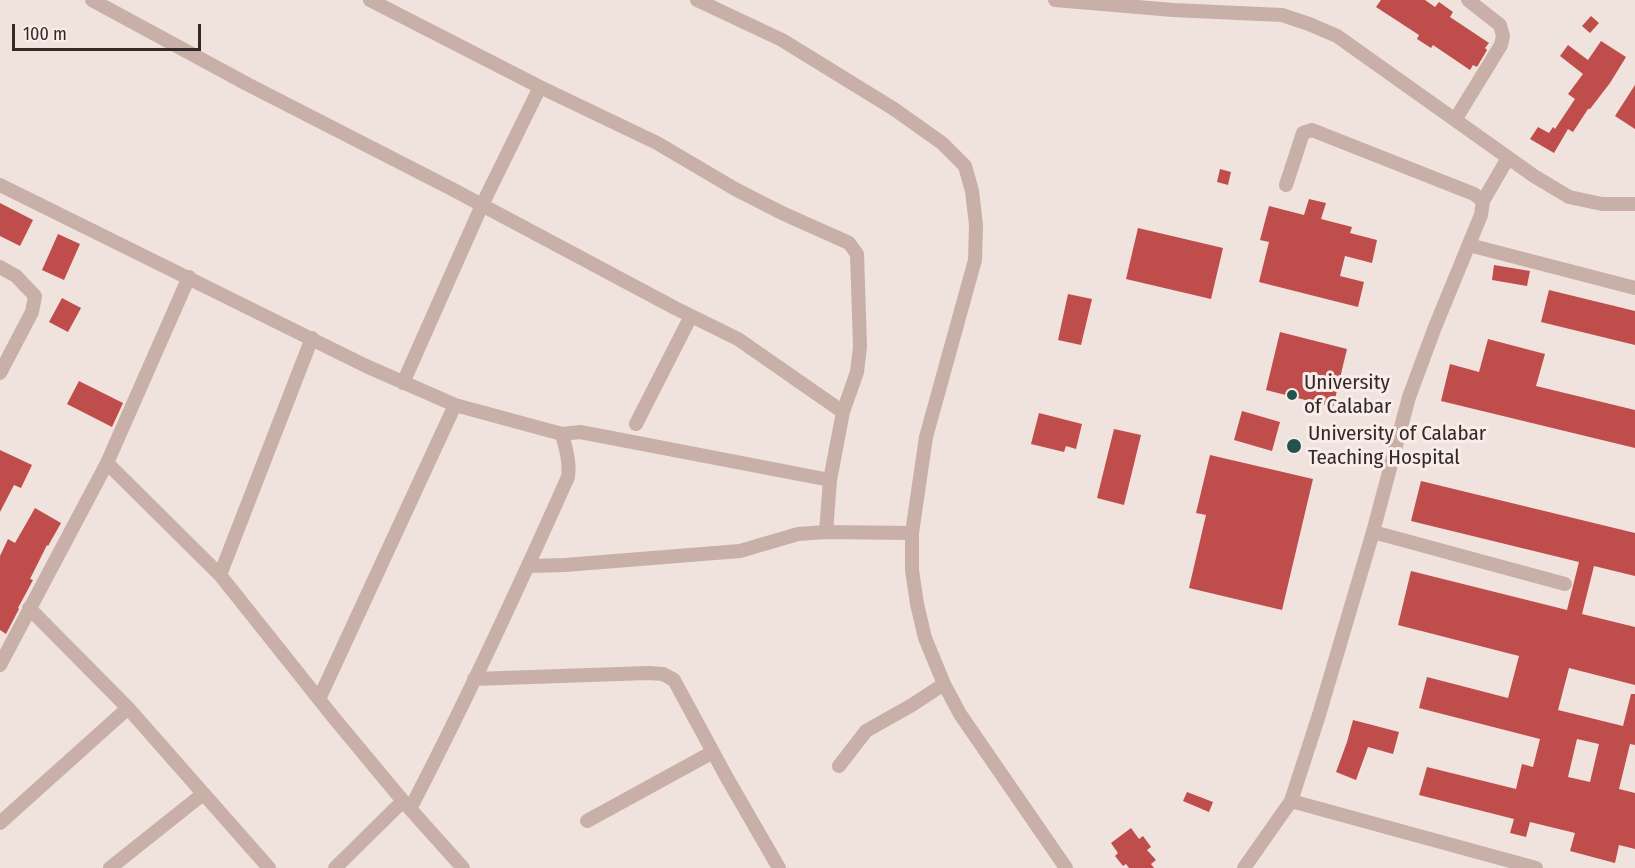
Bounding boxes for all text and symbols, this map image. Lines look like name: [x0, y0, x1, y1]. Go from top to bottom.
scale bar: [15, 12, 204, 50]
text: 100 m: [23, 23, 67, 45]
place label: University of Calabar: [1304, 370, 1391, 420]
marker: University of Calabar: [1285, 388, 1299, 402]
place label: University of Calabar Teaching Hospital: [1308, 421, 1486, 471]
marker: University of Calabar Teaching Hospital: [1285, 437, 1303, 455]

